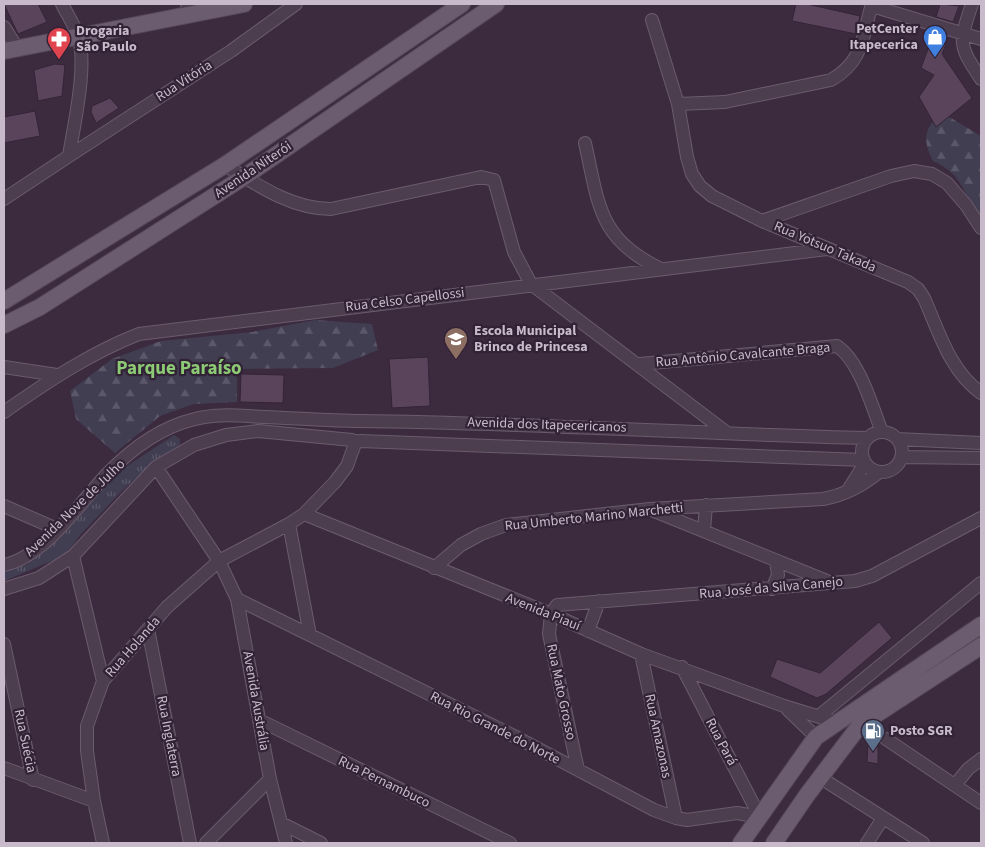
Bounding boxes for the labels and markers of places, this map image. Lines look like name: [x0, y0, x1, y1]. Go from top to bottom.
place label: PetCenter Itapecerica: [849, 19, 918, 55]
place label: Drogaria São Paulo: [76, 21, 137, 57]
shop icon: PetCenter Itapecerica: [922, 24, 948, 58]
pharmacy icon: Drogaria São Paulo: [46, 26, 72, 60]
place label: Escola Municipal Brinco de Princesa: [474, 321, 588, 357]
school or university icon: Escola Municipal Brinco de Princesa: [443, 326, 469, 360]
fuel station icon: Posto SGR: [860, 718, 886, 752]
place label: Posto SGR: [890, 721, 953, 741]

